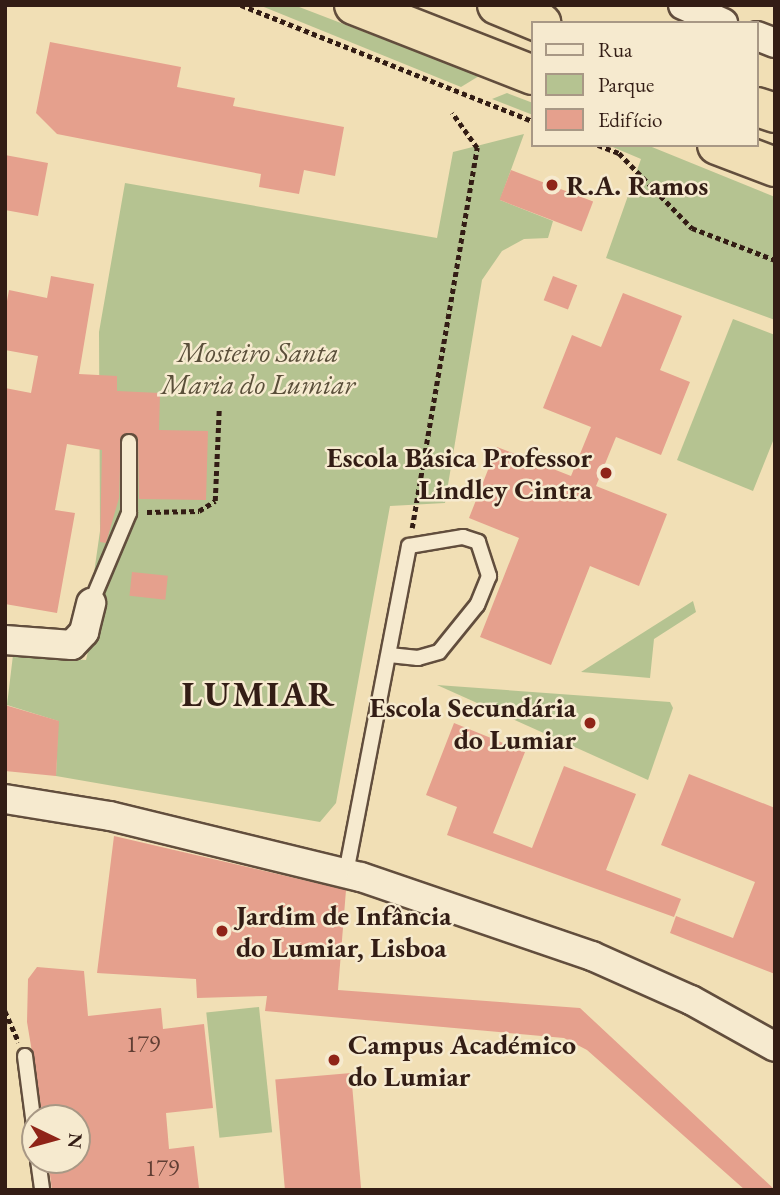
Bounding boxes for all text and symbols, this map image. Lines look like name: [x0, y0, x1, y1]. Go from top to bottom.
legend: [532, 21, 759, 147]
text: Rua: [598, 36, 632, 63]
text: Parque: [598, 71, 654, 98]
text: Edifício: [598, 106, 662, 133]
place label: R.A. Ramos: [566, 168, 708, 202]
marker: R.A. Ramos: [544, 177, 560, 193]
park label: Mosteiro Santa Maria do Lumiar: [161, 335, 355, 401]
place label: Escola Básica Professor Lindley Cintra: [327, 440, 592, 506]
marker: Escola Básica Professor Lindley Cintra: [598, 465, 614, 481]
district label: LUMIAR: [182, 673, 336, 715]
place label: Escola Secundária do Lumiar: [369, 690, 576, 756]
marker: Escola Secundária do Lumiar: [582, 715, 598, 731]
place label: Jardim de Infância do Lumiar, Lisboa: [236, 898, 452, 964]
marker: Jardim de Infância do Lumiar, Lisboa: [214, 923, 230, 939]
place label: Campus Académico do Lumiar: [348, 1027, 576, 1093]
house number: 179: [126, 1030, 160, 1058]
marker: Campus Académico do Lumiar: [326, 1052, 342, 1068]
north arrow: [21, 1104, 91, 1174]
text: N: [62, 1132, 89, 1149]
house number: 179: [145, 1154, 179, 1182]

